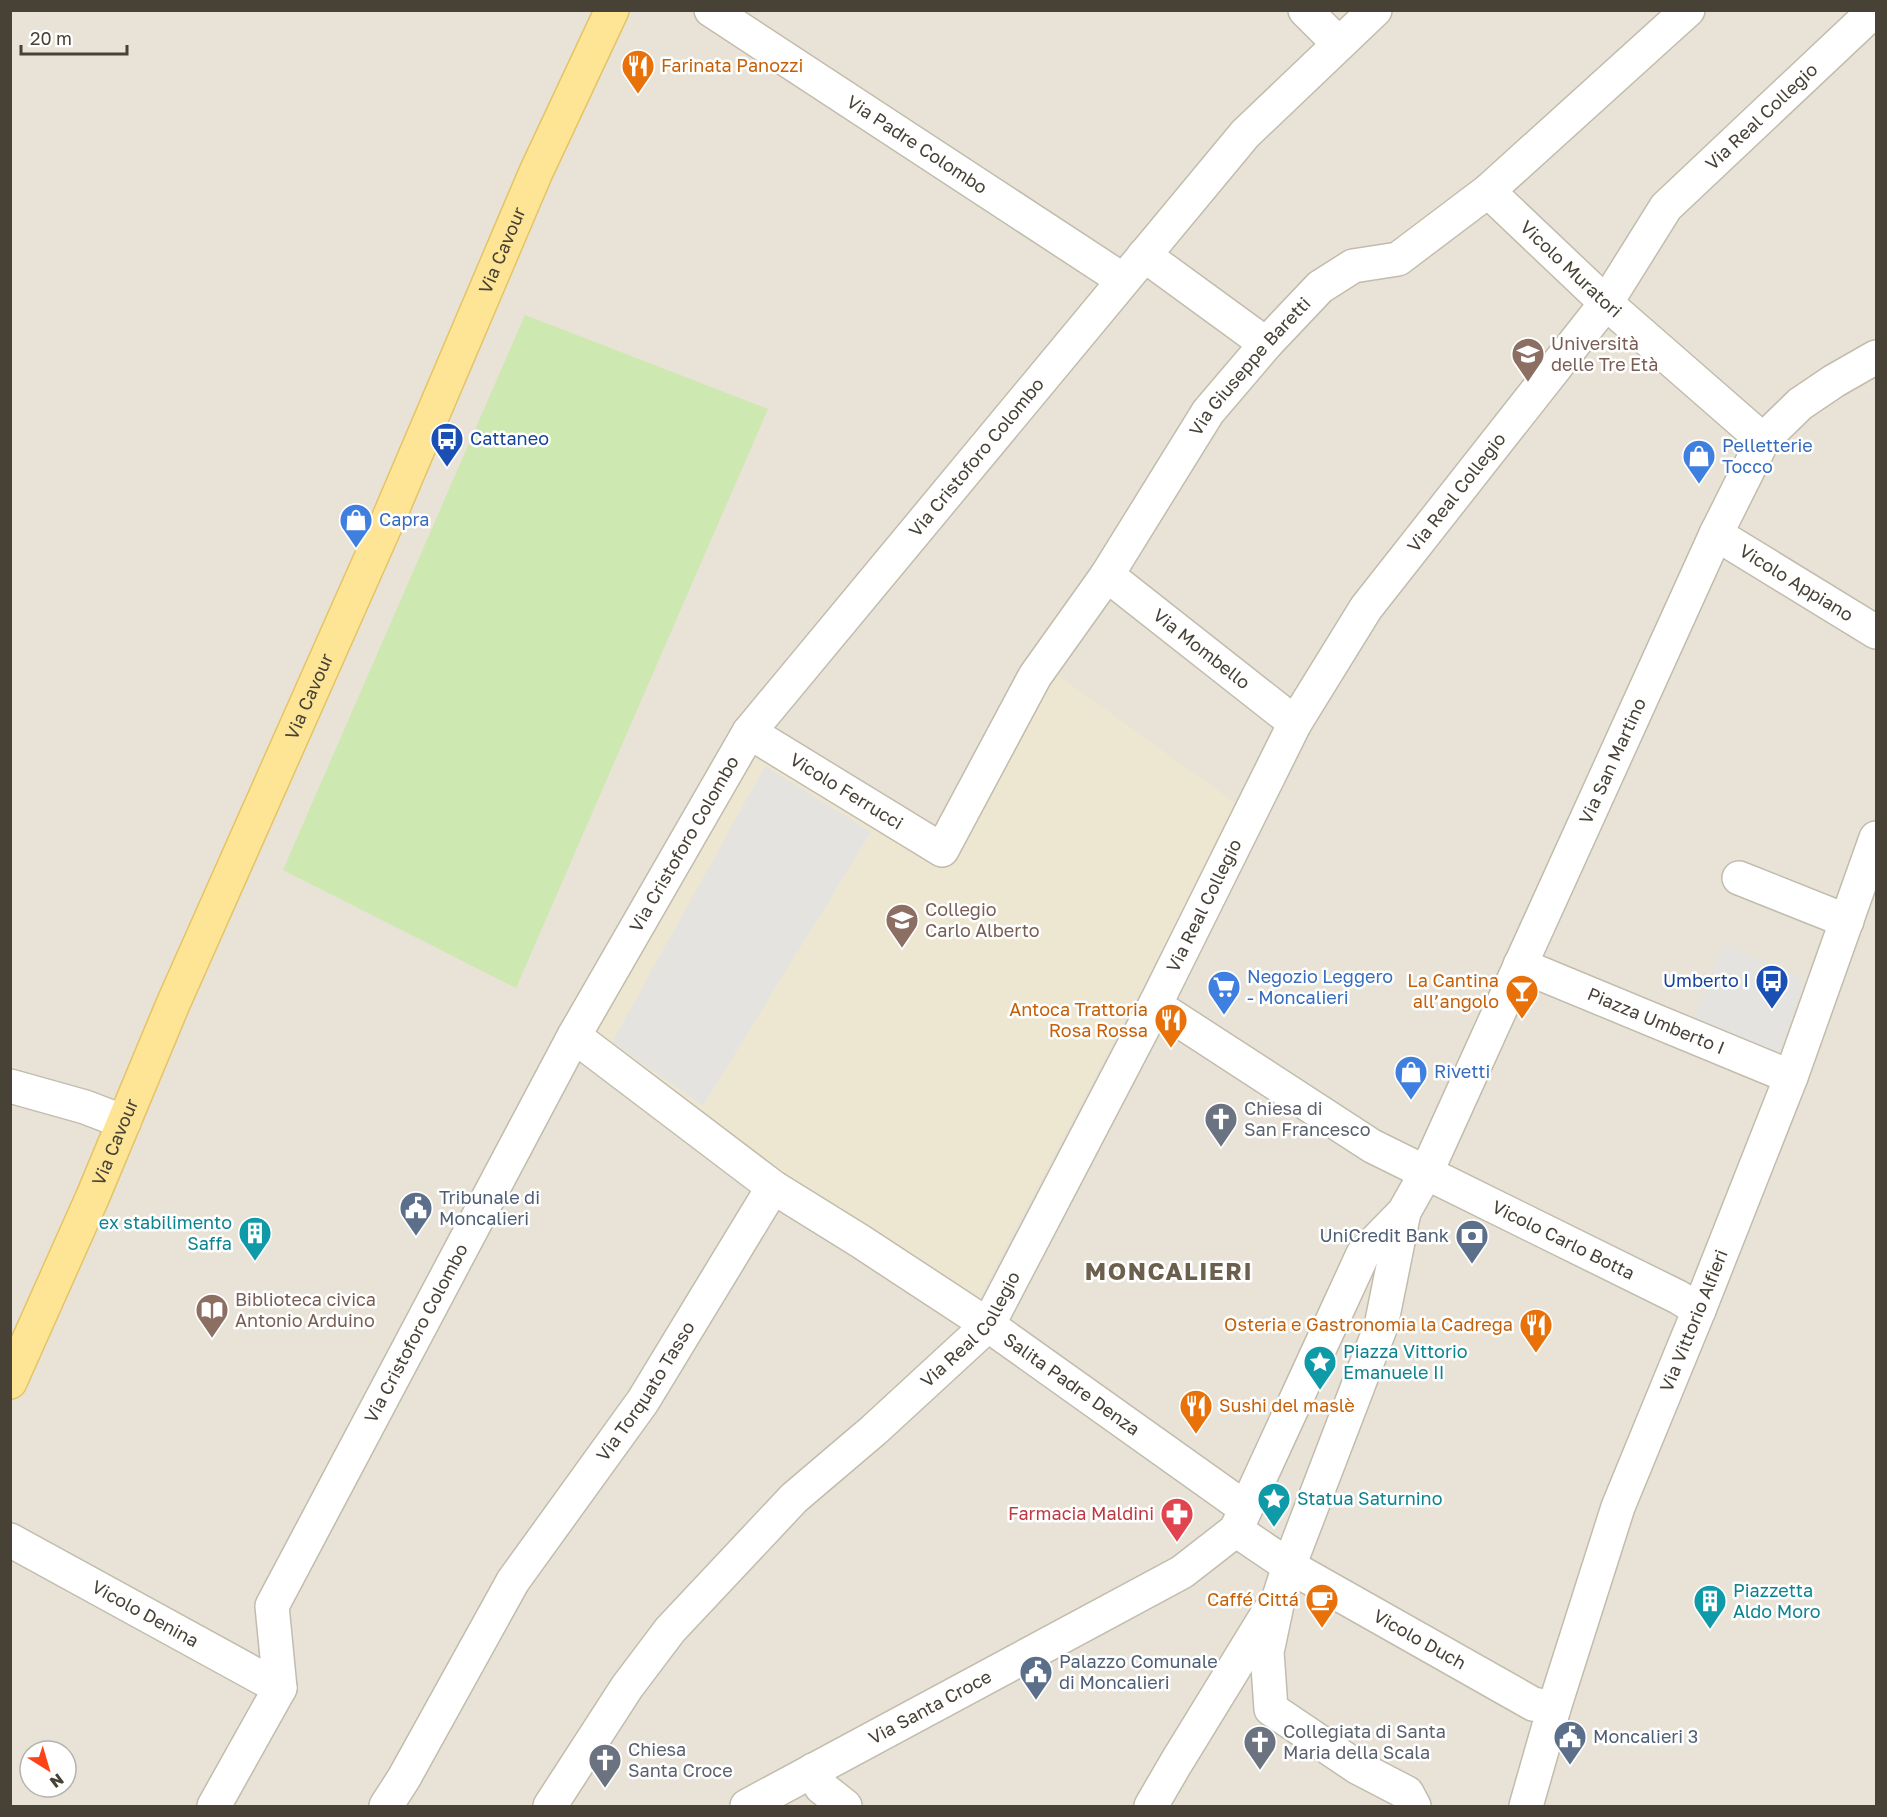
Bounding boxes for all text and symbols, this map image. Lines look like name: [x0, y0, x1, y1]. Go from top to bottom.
scale bar: [21, 18, 128, 56]
text: 20 m: [30, 27, 72, 49]
restaurant icon: Farinata Panozzi: [620, 48, 656, 95]
place label: Farinata Panozzi: [661, 54, 803, 76]
street label: Via Real Collegio: [1700, 58, 1822, 174]
street label: Via Padre Colombo: [843, 90, 992, 198]
street label: Via Cavour: [473, 204, 530, 297]
street label: Vicolo Muratori: [1516, 216, 1627, 322]
street label: Via Giuseppe Baretti: [1184, 292, 1315, 439]
place label: Università delle Tre Età: [1551, 332, 1658, 375]
school or university icon: Università delle Tre Età: [1510, 336, 1546, 383]
street label: Via Cristoforo Colombo: [904, 373, 1048, 541]
bus stop icon: Cattaneo: [429, 421, 465, 468]
place label: Cattaneo: [470, 427, 549, 449]
street label: Via Real Collegio: [1402, 428, 1510, 556]
place label: Pelletterie Tocco: [1722, 434, 1813, 477]
shop icon: Pelletterie Tocco: [1681, 438, 1717, 485]
shop icon: Capra: [338, 502, 374, 549]
place label: Capra: [379, 508, 430, 530]
street label: Vicolo Appiano: [1736, 539, 1858, 625]
street label: Via Mombello: [1149, 603, 1255, 693]
street label: Via Cavour: [280, 650, 337, 743]
street label: Via San Martino: [1574, 694, 1650, 827]
street label: Vicolo Ferrucci: [786, 748, 907, 834]
street label: Via Cristoforo Colombo: [624, 752, 743, 936]
street label: Via Real Collegio: [1161, 835, 1246, 976]
place label: Collegio Carlo Alberto: [925, 898, 1040, 941]
school or university icon: Collegio Carlo Alberto: [884, 902, 920, 949]
bus stop icon: Umberto I: [1754, 963, 1790, 1010]
place label: Negozio Leggero - Moncalieri: [1247, 965, 1393, 1008]
supermarket icon: Negozio Leggero - Moncalieri: [1206, 969, 1242, 1016]
place label: La Cantina all’angolo: [1407, 969, 1499, 1012]
place label: Umberto I: [1663, 969, 1749, 991]
bar icon: La Cantina all’angolo: [1504, 973, 1540, 1020]
street label: Piazza Umberto I: [1584, 982, 1728, 1058]
place label: Antoca Trattoria Rosa Rossa: [1009, 998, 1148, 1041]
restaurant icon: Antoca Trattoria Rosa Rossa: [1153, 1002, 1189, 1049]
shop icon: Rivetti: [1393, 1054, 1429, 1101]
place label: Rivetti: [1434, 1060, 1490, 1082]
street label: Via Cavour: [87, 1095, 142, 1189]
place label: Chiesa di San Francesco: [1244, 1097, 1370, 1140]
church icon: Chiesa di San Francesco: [1203, 1101, 1239, 1148]
place label: Tribunale di Moncalieri: [439, 1186, 540, 1229]
public building icon: Tribunale di Moncalieri: [398, 1190, 434, 1237]
street label: Vicolo Carlo Botta: [1489, 1195, 1638, 1284]
place label: ex stabilimento Saffa: [99, 1211, 232, 1254]
building icon: ex stabilimento Saffa: [237, 1215, 273, 1262]
bank icon: UniCredit Bank: [1454, 1218, 1490, 1265]
place label: UniCredit Bank: [1319, 1224, 1449, 1246]
street label: Via Cristoforo Colombo: [359, 1240, 472, 1426]
street label: Via Vittorio Alfieri: [1655, 1246, 1732, 1395]
district label: MONCALIERI: [1085, 1256, 1253, 1285]
street label: Via Real Collegio: [916, 1267, 1024, 1391]
place label: Biblioteca civica Antonio Arduino: [235, 1288, 376, 1331]
library icon: Biblioteca civica Antonio Arduino: [194, 1292, 230, 1339]
restaurant icon: Osteria e Gastronomia la Cadrega: [1518, 1307, 1554, 1354]
place label: Osteria e Gastronomia la Cadrega: [1224, 1313, 1513, 1335]
street label: Via Torquato Tasso: [591, 1317, 699, 1465]
street label: Salita Padre Denza: [1000, 1328, 1145, 1440]
place label: Piazza Vittorio Emanuele II: [1343, 1340, 1468, 1383]
place icon: Piazza Vittorio Emanuele II: [1302, 1344, 1338, 1391]
restaurant icon: Sushi del maslè: [1178, 1388, 1214, 1435]
place label: Sushi del maslè: [1219, 1394, 1355, 1416]
place icon: Statua Saturnino: [1256, 1481, 1292, 1528]
place label: Statua Saturnino: [1297, 1487, 1443, 1509]
pharmacy icon: Farmacia Maldini: [1159, 1496, 1195, 1543]
place label: Farmacia Maldini: [1008, 1502, 1154, 1524]
street label: Vicolo Denina: [88, 1575, 203, 1651]
place label: Piazzetta Aldo Moro: [1733, 1579, 1821, 1622]
cafe icon: Caffé Cittá: [1304, 1582, 1340, 1629]
building icon: Piazzetta Aldo Moro: [1692, 1583, 1728, 1630]
place label: Caffé Cittá: [1207, 1588, 1299, 1610]
street label: Vicolo Duch: [1370, 1604, 1470, 1674]
place label: Palazzo Comunale di Moncalieri: [1059, 1650, 1218, 1693]
public building icon: Palazzo Comunale di Moncalieri: [1018, 1654, 1054, 1701]
street label: Via Santa Croce: [865, 1665, 995, 1749]
public building icon: Moncalieri 3: [1552, 1719, 1588, 1766]
place label: Collegiata di Santa Maria della Scala: [1283, 1720, 1446, 1763]
church icon: Collegiata di Santa Maria della Scala: [1242, 1724, 1278, 1771]
place label: Moncalieri 3: [1593, 1725, 1698, 1747]
place label: Chiesa Santa Croce: [628, 1738, 733, 1781]
north arrow: [18, 1739, 78, 1799]
church icon: Chiesa Santa Croce: [587, 1742, 623, 1789]
text: N: [46, 1769, 68, 1793]

